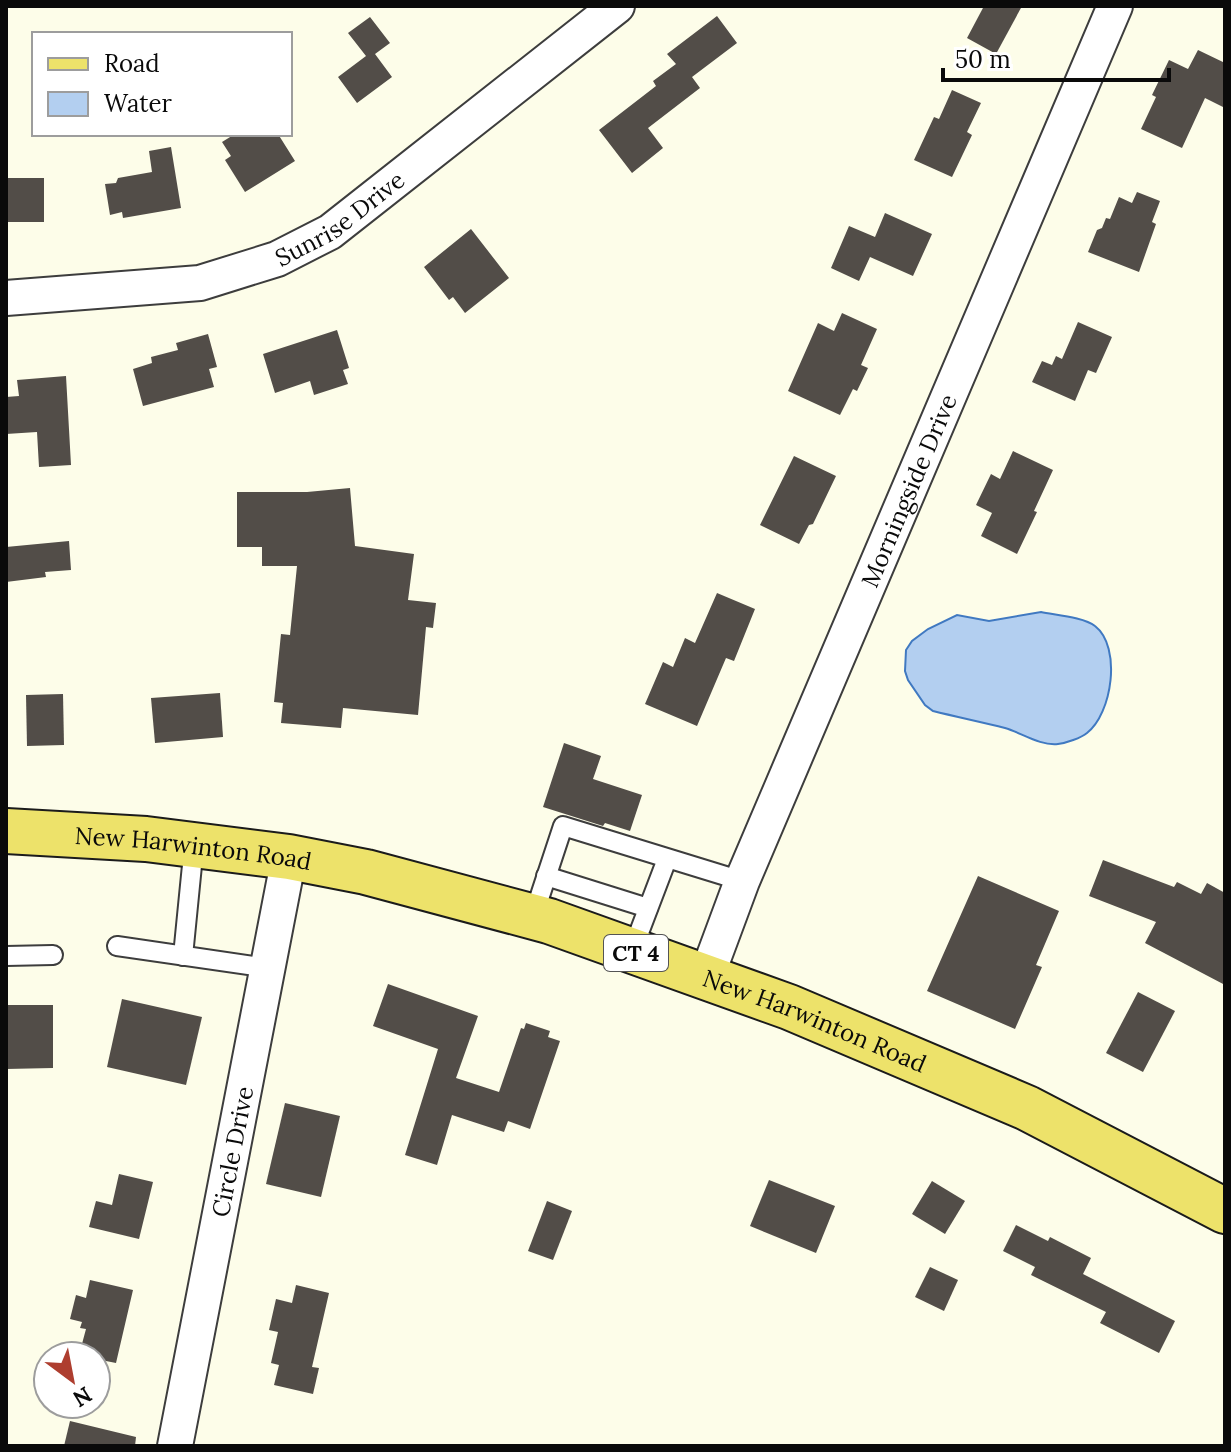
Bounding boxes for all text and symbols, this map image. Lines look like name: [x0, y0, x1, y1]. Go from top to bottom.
legend: [32, 32, 292, 136]
scale bar: [943, 32, 1169, 82]
text: 50 m: [955, 44, 1011, 75]
text: Road: [104, 48, 160, 79]
text: Water: [104, 88, 172, 119]
street label: Sunrise Drive: [270, 164, 411, 273]
street label: Morningside Drive: [854, 389, 963, 592]
street label: New Harwinton Road: [74, 819, 314, 877]
road number: CT 4: [604, 935, 668, 971]
street label: New Harwinton Road: [699, 962, 931, 1079]
street label: Circle Drive: [204, 1083, 260, 1219]
north arrow: [32, 1340, 112, 1420]
text: N: [68, 1381, 97, 1413]

